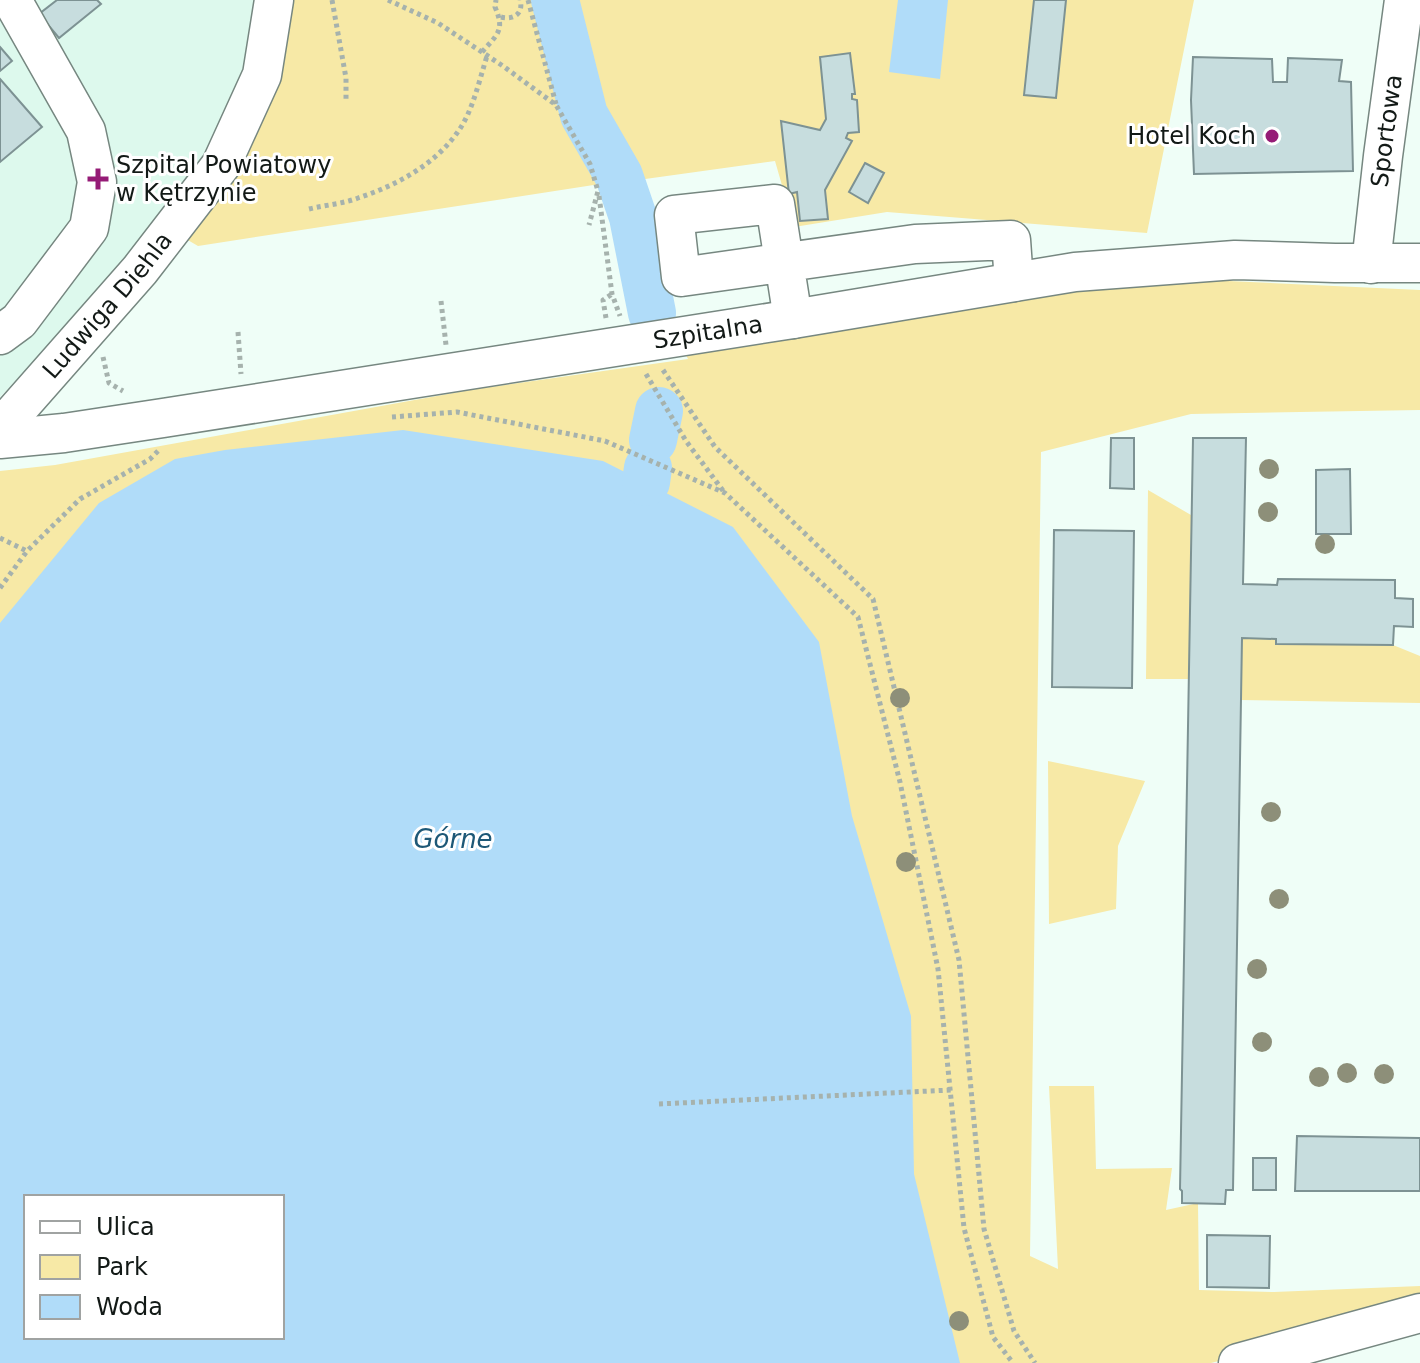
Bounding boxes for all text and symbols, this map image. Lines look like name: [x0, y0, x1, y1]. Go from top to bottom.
street label: Sportowa: [1366, 73, 1408, 189]
place label: Hotel Koch: [1127, 122, 1256, 150]
marker: Hotel Koch: [1263, 127, 1281, 145]
place label: Szpital Powiatowy w Kętrzynie: [116, 151, 331, 207]
marker: Szpital Powiatowy w Kętrzynie: [87, 168, 109, 190]
street label: Ludwiga Diehla: [37, 227, 178, 384]
street label: Szpitalna: [651, 310, 765, 355]
water label: Górne: [413, 824, 493, 854]
legend: [24, 1195, 284, 1339]
text: Ulica: [96, 1213, 155, 1241]
text: Park: [96, 1253, 148, 1281]
text: Woda: [96, 1293, 163, 1321]

